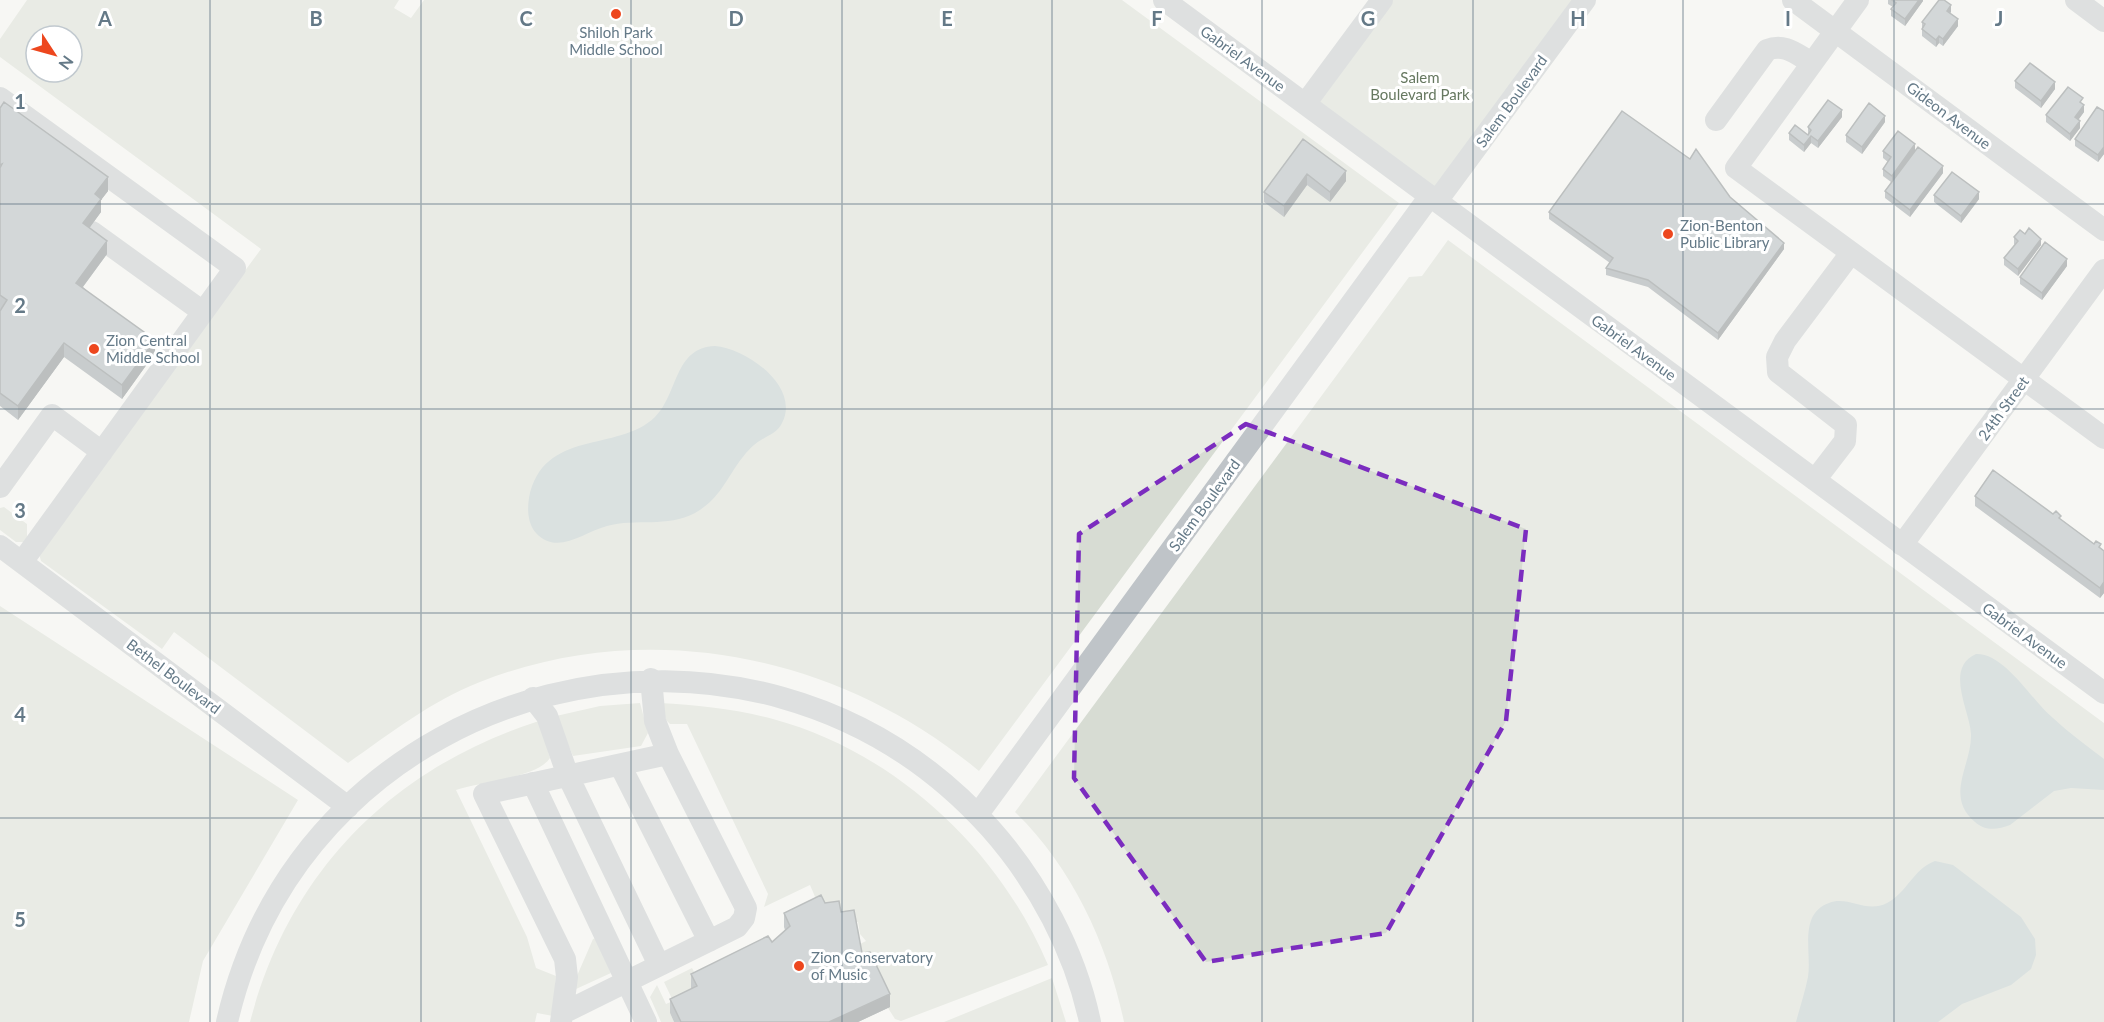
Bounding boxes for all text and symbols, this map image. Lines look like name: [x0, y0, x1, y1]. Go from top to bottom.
text: A: [97, 6, 112, 30]
text: B: [309, 6, 323, 30]
text: C: [519, 6, 533, 30]
text: D: [728, 6, 744, 30]
text: E: [941, 6, 953, 30]
text: F: [1151, 6, 1163, 30]
text: G: [1361, 6, 1375, 30]
text: H: [1570, 6, 1586, 30]
text: I: [1785, 6, 1791, 30]
text: J: [1995, 6, 2003, 30]
marker: Shiloh Park Middle School: [609, 7, 623, 21]
street label: Gabriel Avenue: [1197, 21, 1289, 95]
place label: Shiloh Park Middle School: [569, 23, 663, 58]
north arrow: [24, 24, 84, 84]
street label: Salem Boulevard: [1472, 51, 1550, 151]
text: N: [55, 53, 78, 74]
park label: Salem Boulevard Park: [1370, 68, 1470, 103]
street label: Gideon Avenue: [1903, 78, 1995, 153]
text: 1: [14, 89, 26, 113]
place label: Zion-Benton Public Library: [1680, 216, 1770, 251]
marker: Zion-Benton Public Library: [1661, 227, 1675, 241]
text: 2: [14, 293, 26, 317]
street label: Gabriel Avenue: [1588, 310, 1680, 384]
place label: Zion Central Middle School: [106, 331, 200, 366]
marker: Zion Central Middle School: [87, 342, 101, 356]
street label: 24th Street: [1974, 372, 2033, 443]
street label: Salem Boulevard: [1165, 455, 1243, 555]
text: 3: [14, 498, 26, 522]
street label: Gabriel Avenue: [1979, 598, 2071, 672]
street label: Bethel Boulevard: [124, 635, 224, 717]
text: 4: [14, 702, 26, 726]
text: 5: [14, 907, 26, 931]
place label: Zion Conservatory of Music: [811, 948, 933, 983]
marker: Zion Conservatory of Music: [792, 959, 806, 973]

